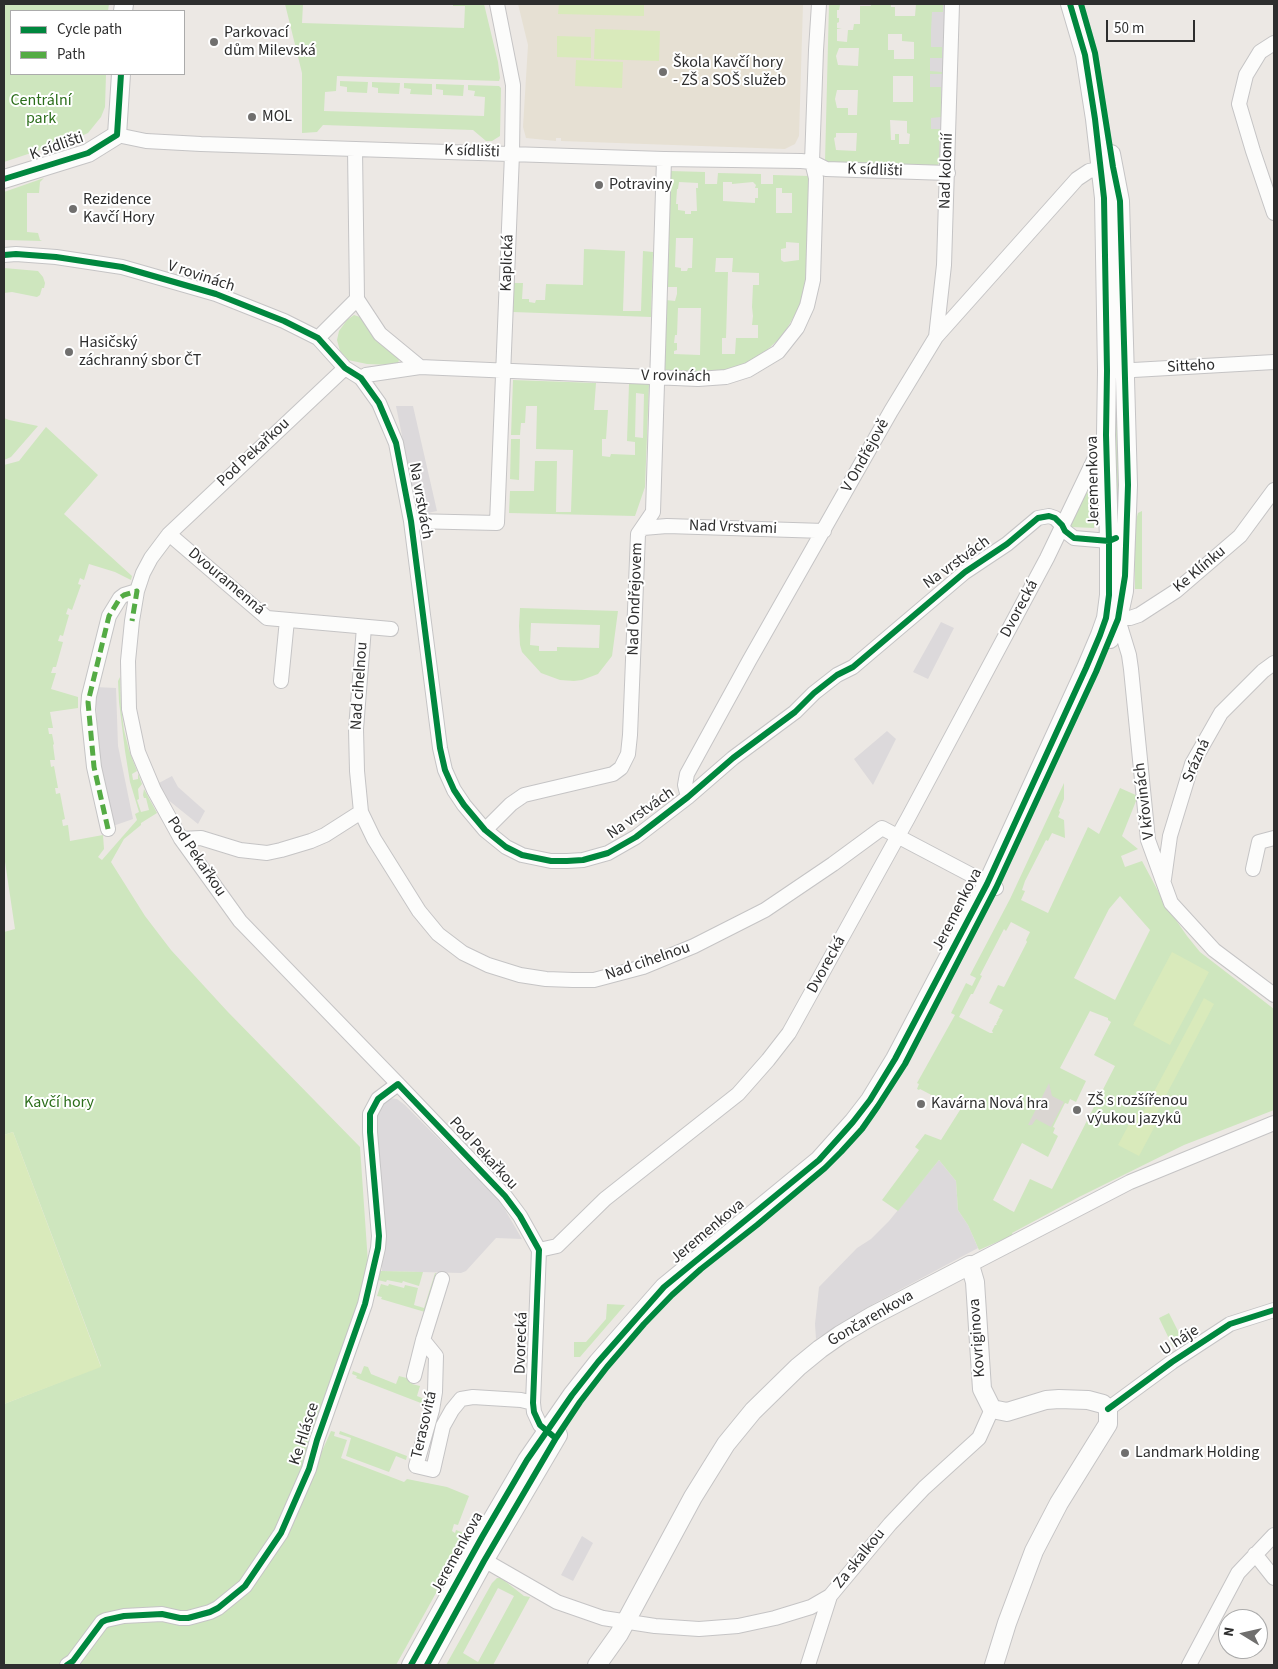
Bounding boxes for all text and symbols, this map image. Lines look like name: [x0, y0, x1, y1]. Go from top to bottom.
legend: [10, 10, 185, 75]
scale bar: [1108, 10, 1197, 42]
text: 50 m: [1114, 18, 1144, 39]
text: Cycle path: [57, 19, 122, 40]
place label: Parkovací dům Milevská: [224, 23, 316, 61]
marker: Parkovací dům Milevská: [208, 36, 220, 48]
text: Path: [57, 44, 85, 65]
place label: Škola Kavčí hory - ZŠ a SOŠ služeb: [673, 53, 786, 91]
marker: Škola Kavčí hory - ZŠ a SOŠ služeb: [657, 66, 669, 78]
park label: Centrální park: [10, 91, 72, 129]
place label: MOL: [262, 107, 292, 127]
marker: MOL: [246, 111, 258, 123]
street label: K sídlišti: [28, 129, 86, 165]
street label: Nad kolonií: [936, 133, 958, 209]
street label: K sídlišti: [444, 141, 500, 163]
street label: K sídlišti: [847, 160, 903, 182]
place label: Potraviny: [609, 175, 672, 195]
marker: Potraviny: [593, 179, 605, 191]
place label: Rezidence Kavčí Hory: [83, 190, 155, 228]
marker: Rezidence Kavčí Hory: [67, 203, 79, 215]
street label: Kaplická: [497, 234, 519, 292]
street label: V rovinách: [165, 257, 237, 297]
place label: Hasičský záchranný sbor ČT: [79, 333, 201, 371]
marker: Hasičský záchranný sbor ČT: [63, 346, 75, 358]
street label: Sitteho: [1166, 356, 1216, 378]
street label: V rovinách: [641, 367, 711, 387]
street label: Pod Pekařkou: [214, 414, 294, 492]
street label: V Ondřejově: [838, 416, 894, 496]
street label: Jeremenkova: [1084, 436, 1104, 526]
street label: Na vrstvách: [404, 461, 436, 541]
street label: Nad Vrstvami: [689, 517, 777, 539]
street label: Na vrstvách: [920, 532, 994, 594]
street label: Nad Ondřejovem: [624, 542, 648, 656]
street label: Ke Klínku: [1170, 542, 1230, 598]
street label: Dvouramenná: [184, 544, 268, 620]
street label: Dvorecká: [997, 577, 1043, 641]
street label: Nad cihelnou: [347, 641, 373, 731]
street label: Srázná: [1179, 736, 1215, 786]
street label: V křovinách: [1131, 761, 1159, 841]
street label: Na vrstvách: [604, 784, 678, 844]
street label: Pod Pekařkou: [162, 813, 230, 901]
street label: Jeremenkova: [929, 865, 987, 955]
street label: Dvorecká: [803, 933, 851, 997]
street label: Nad cihelnou: [603, 939, 693, 985]
place label: ZŠ s rozšířenou výukou jazyků: [1087, 1091, 1188, 1129]
park label: Kavčí hory: [24, 1093, 94, 1113]
place label: Kavárna Nová hra: [931, 1094, 1048, 1114]
marker: Kavárna Nová hra: [915, 1098, 927, 1110]
marker: ZŠ s rozšířenou výukou jazyků: [1071, 1104, 1083, 1116]
street label: Pod Pekařkou: [444, 1114, 522, 1194]
street label: Jeremenkova: [667, 1196, 749, 1268]
street label: Gončarenkova: [825, 1287, 917, 1351]
street label: Kovriginova: [966, 1298, 990, 1378]
street label: Dvorecká: [511, 1311, 533, 1375]
street label: U háje: [1157, 1321, 1203, 1361]
street label: Terasovitá: [408, 1389, 442, 1461]
street label: Ke Hlásce: [286, 1400, 324, 1468]
place label: Landmark Holding: [1135, 1443, 1259, 1463]
marker: Landmark Holding: [1119, 1447, 1131, 1459]
street label: Jeremenkova: [428, 1509, 488, 1597]
street label: Za skalkou: [830, 1525, 890, 1593]
north arrow: [1218, 1609, 1268, 1659]
text: N: [1219, 1626, 1240, 1638]

